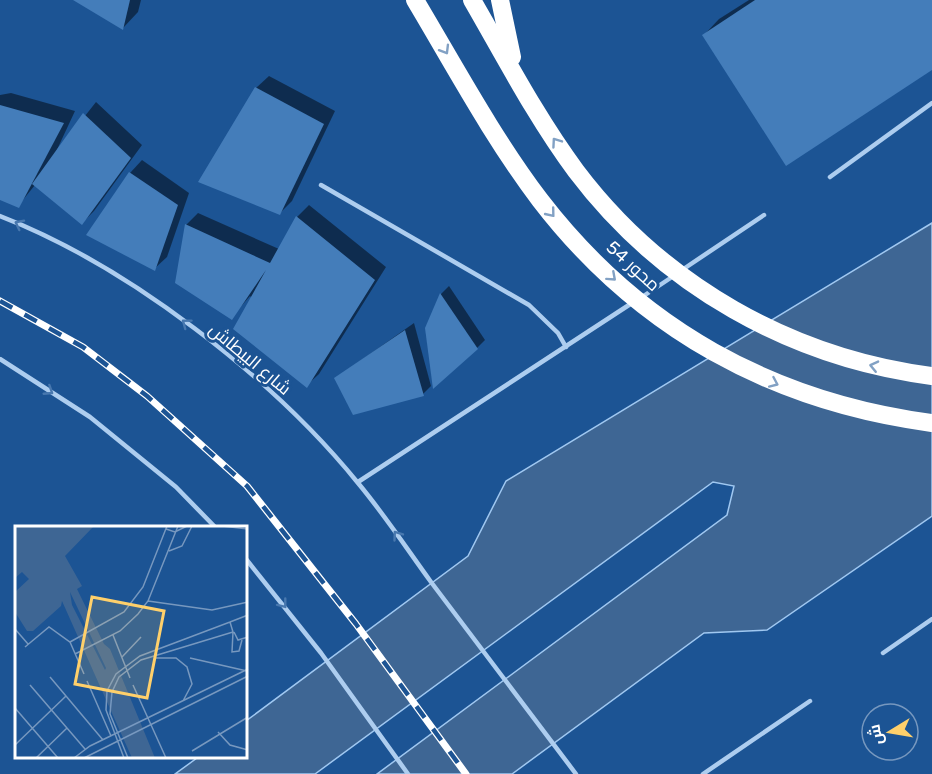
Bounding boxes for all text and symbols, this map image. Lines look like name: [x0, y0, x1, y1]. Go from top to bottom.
one-way arrow: [438, 44, 450, 54]
one-way arrow: [552, 138, 563, 149]
one-way arrow: [544, 206, 555, 217]
one-way arrow: [14, 220, 25, 232]
street label: محور 54: [602, 236, 664, 296]
one-way arrow: [605, 270, 616, 281]
street label: شارع البيطاش: [204, 318, 296, 400]
one-way arrow: [182, 320, 193, 331]
one-way arrow: [870, 361, 880, 374]
one-way arrow: [768, 376, 779, 388]
one-way arrow: [43, 383, 53, 395]
inset map: [15, 526, 248, 759]
one-way arrow: [393, 531, 404, 542]
one-way arrow: [275, 598, 286, 609]
north arrow: [860, 702, 920, 762]
text: ش: [864, 723, 888, 747]

